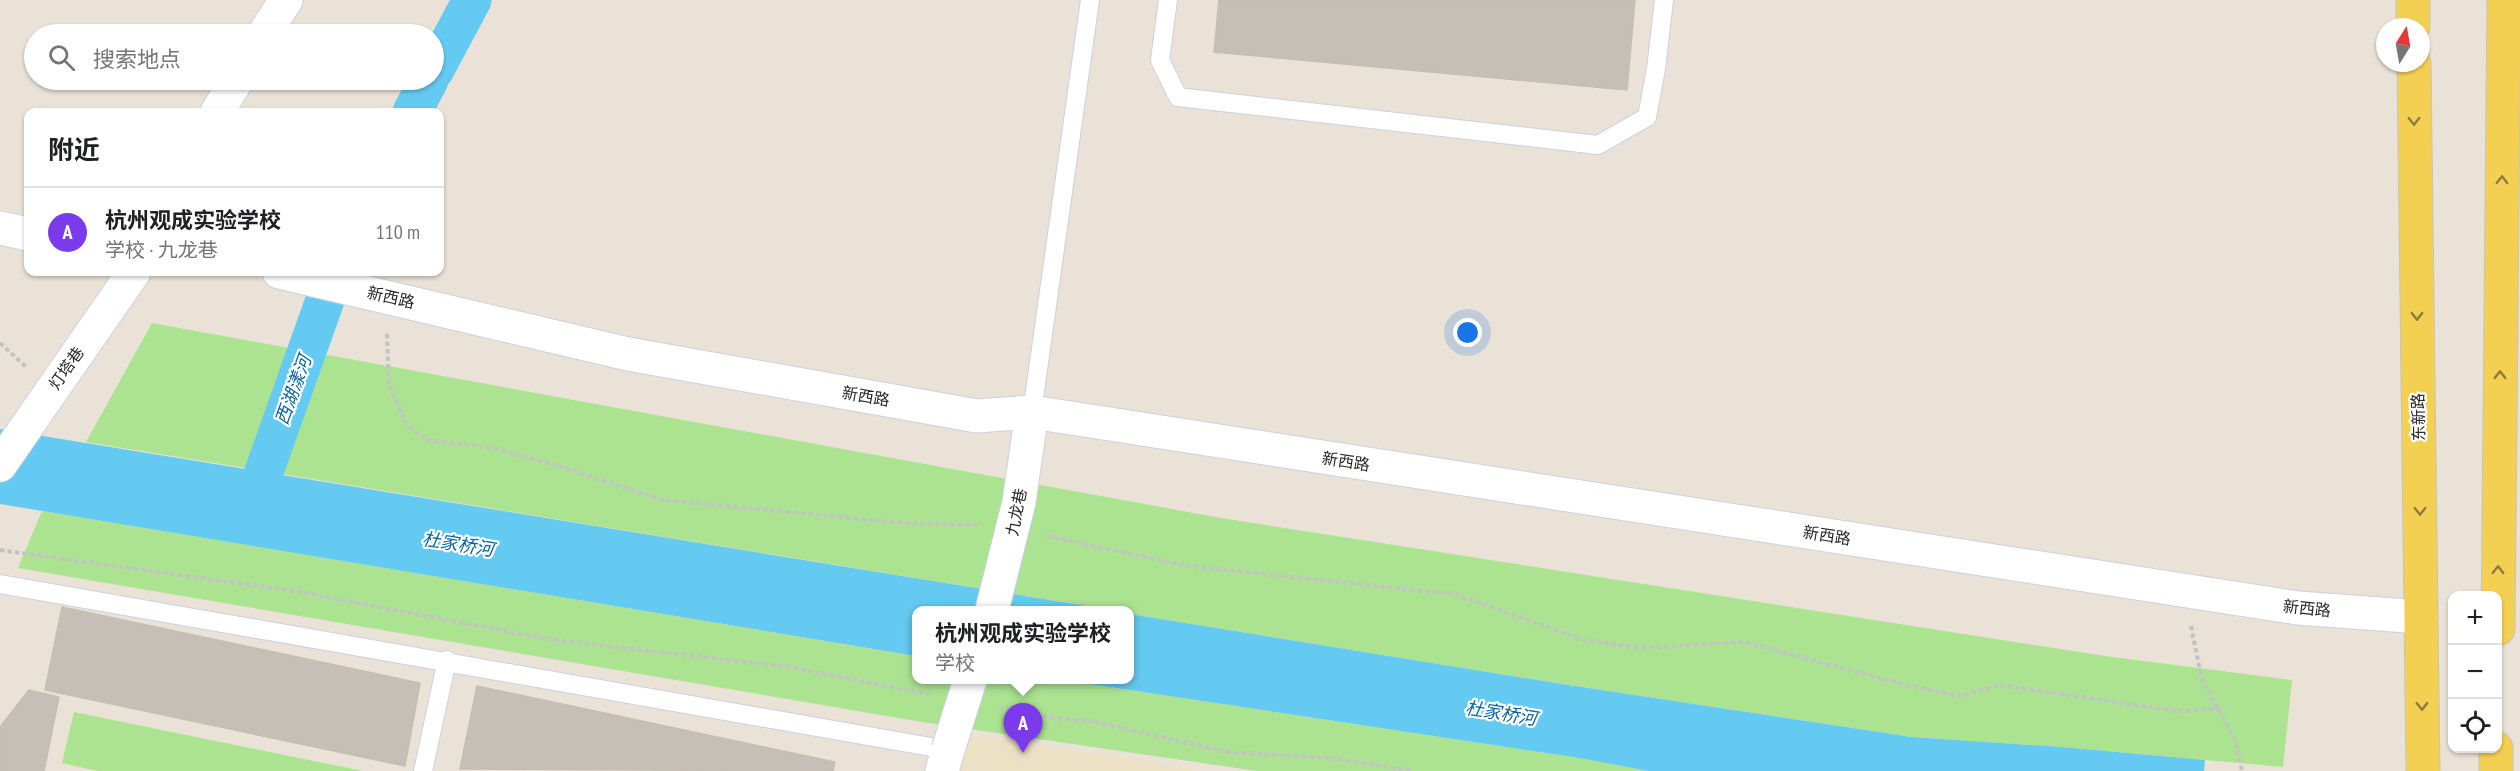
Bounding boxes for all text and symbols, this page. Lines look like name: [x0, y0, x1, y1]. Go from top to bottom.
north arrow: [2376, 18, 2430, 72]
search box: [24, 24, 444, 90]
icon: search: [45, 41, 78, 74]
text: 搜索地点: [93, 45, 181, 73]
one-way arrow: [2408, 117, 2421, 126]
text: 附近: [48, 133, 100, 166]
one-way arrow: [2496, 176, 2508, 185]
text: 杭州观成实验学校: [105, 206, 281, 234]
text: A: [62, 219, 73, 245]
text: 110 m: [376, 219, 420, 245]
text: 学校 · 九龙巷: [105, 237, 218, 263]
street label: 新西路: [365, 282, 417, 312]
one-way arrow: [2411, 312, 2423, 321]
your location: [1453, 318, 1482, 347]
street label: 灯塔巷: [44, 343, 88, 393]
water label: 西湖漾河: [270, 349, 317, 428]
one-way arrow: [2494, 371, 2506, 380]
street label: 新西路: [841, 382, 891, 410]
street label: 东新路: [2408, 393, 2428, 441]
street label: 新西路: [1321, 447, 1371, 475]
street label: 九龙巷: [1002, 487, 1030, 537]
one-way arrow: [2414, 507, 2426, 516]
street label: 新西路: [1802, 521, 1852, 549]
water label: 杜家桥河: [421, 527, 498, 561]
one-way arrow: [2492, 566, 2504, 575]
map controls: [2448, 591, 2502, 753]
button: +: [2448, 591, 2502, 645]
street label: 新西路: [2282, 596, 2332, 620]
popup: [912, 606, 1134, 684]
text: 杭州观成实验学校: [935, 619, 1111, 647]
button: −: [2448, 645, 2502, 699]
text: 学校: [935, 650, 975, 676]
water label: 杜家桥河: [1464, 696, 1541, 730]
button: locate: [2448, 699, 2502, 753]
one-way arrow: [2416, 702, 2428, 711]
pin: A: [1004, 704, 1042, 753]

